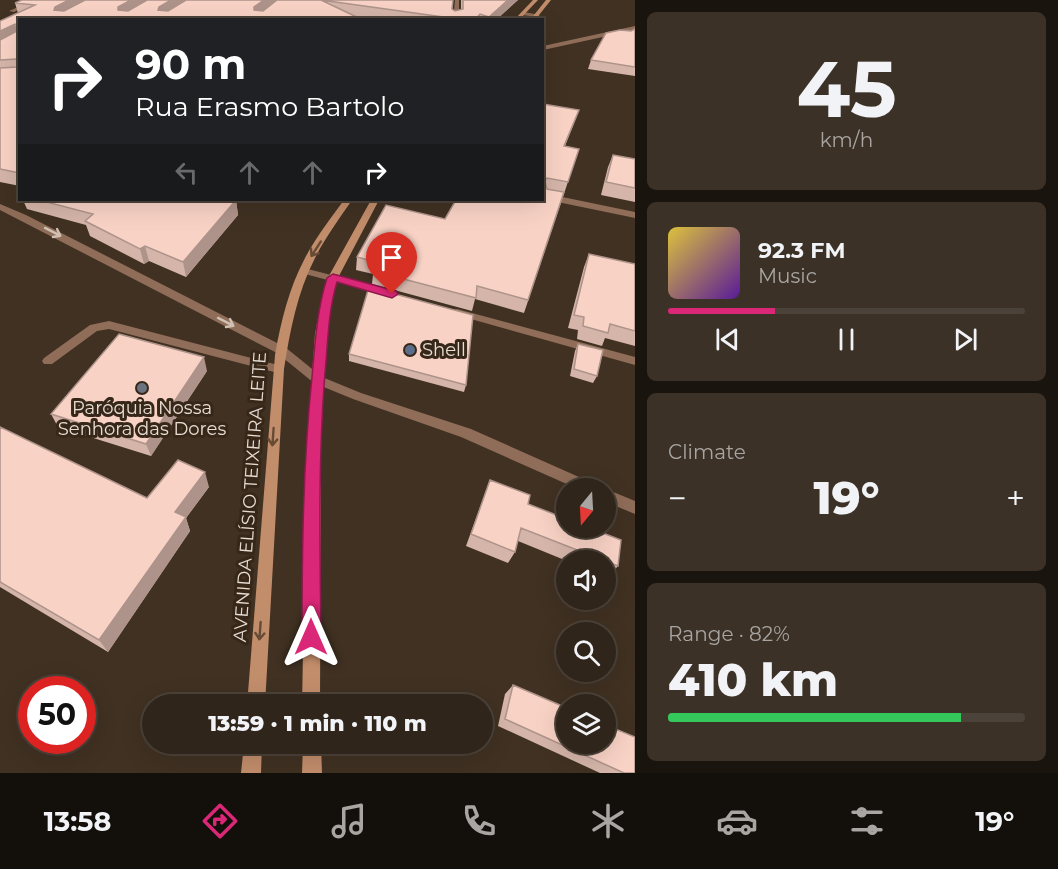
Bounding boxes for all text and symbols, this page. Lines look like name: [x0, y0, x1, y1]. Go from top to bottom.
text: 90 m: [135, 38, 246, 90]
text: 45: [796, 41, 897, 137]
icon: right: [36, 42, 114, 120]
text: Rua Erasmo Bartolo: [135, 90, 404, 123]
text: km/h: [820, 128, 873, 152]
icon: left: [170, 156, 203, 189]
icon: ahead: [233, 156, 266, 189]
icon: ahead: [296, 156, 329, 189]
icon: right: [359, 156, 392, 189]
one-way arrow: [43, 227, 61, 238]
pin: [366, 232, 417, 294]
text: 92.3 FM: [758, 237, 845, 264]
one-way arrow: [310, 240, 322, 257]
icon: arrive: [375, 241, 408, 274]
text: Music: [758, 264, 817, 288]
one-way arrow: [217, 316, 235, 328]
icon: previous: [711, 323, 744, 356]
icon: pause: [830, 323, 863, 356]
icon: next: [949, 323, 982, 356]
place label: Shell: [422, 339, 466, 361]
marker: Shell: [403, 343, 417, 357]
street label: AVENIDA ELÍSIO TEIXEIRA LEITE: [229, 351, 271, 643]
marker: Paróquia Nossa Senhora das Dores: [135, 381, 149, 395]
place label: Paróquia Nossa Senhora das Dores: [58, 397, 226, 440]
one-way arrow: [268, 426, 279, 446]
text: Climate: [668, 440, 746, 464]
text: 19°: [813, 470, 880, 525]
north arrow: [556, 478, 616, 538]
map controls: [556, 478, 616, 754]
text: −: [668, 478, 687, 518]
text: +: [1006, 478, 1025, 518]
button: sound: [556, 550, 616, 610]
position arrow: [279, 605, 343, 669]
one-way arrow: [255, 621, 266, 641]
button: search: [556, 622, 616, 682]
text: Range · 82%: [668, 622, 790, 646]
text: 410 km: [668, 652, 838, 707]
speed limit sign: 50: [18, 676, 96, 754]
button: layers: [556, 694, 616, 754]
text: 13:59 · 1 min · 110 m: [208, 710, 427, 737]
icon: directions: [199, 800, 241, 842]
icon: music: [328, 800, 370, 842]
icon: phone: [458, 800, 500, 842]
icon: climate: [587, 800, 629, 842]
icon: car: [716, 800, 758, 842]
icon: filters: [846, 800, 888, 842]
text: 13:58: [44, 805, 111, 838]
text: 19°: [975, 805, 1014, 838]

